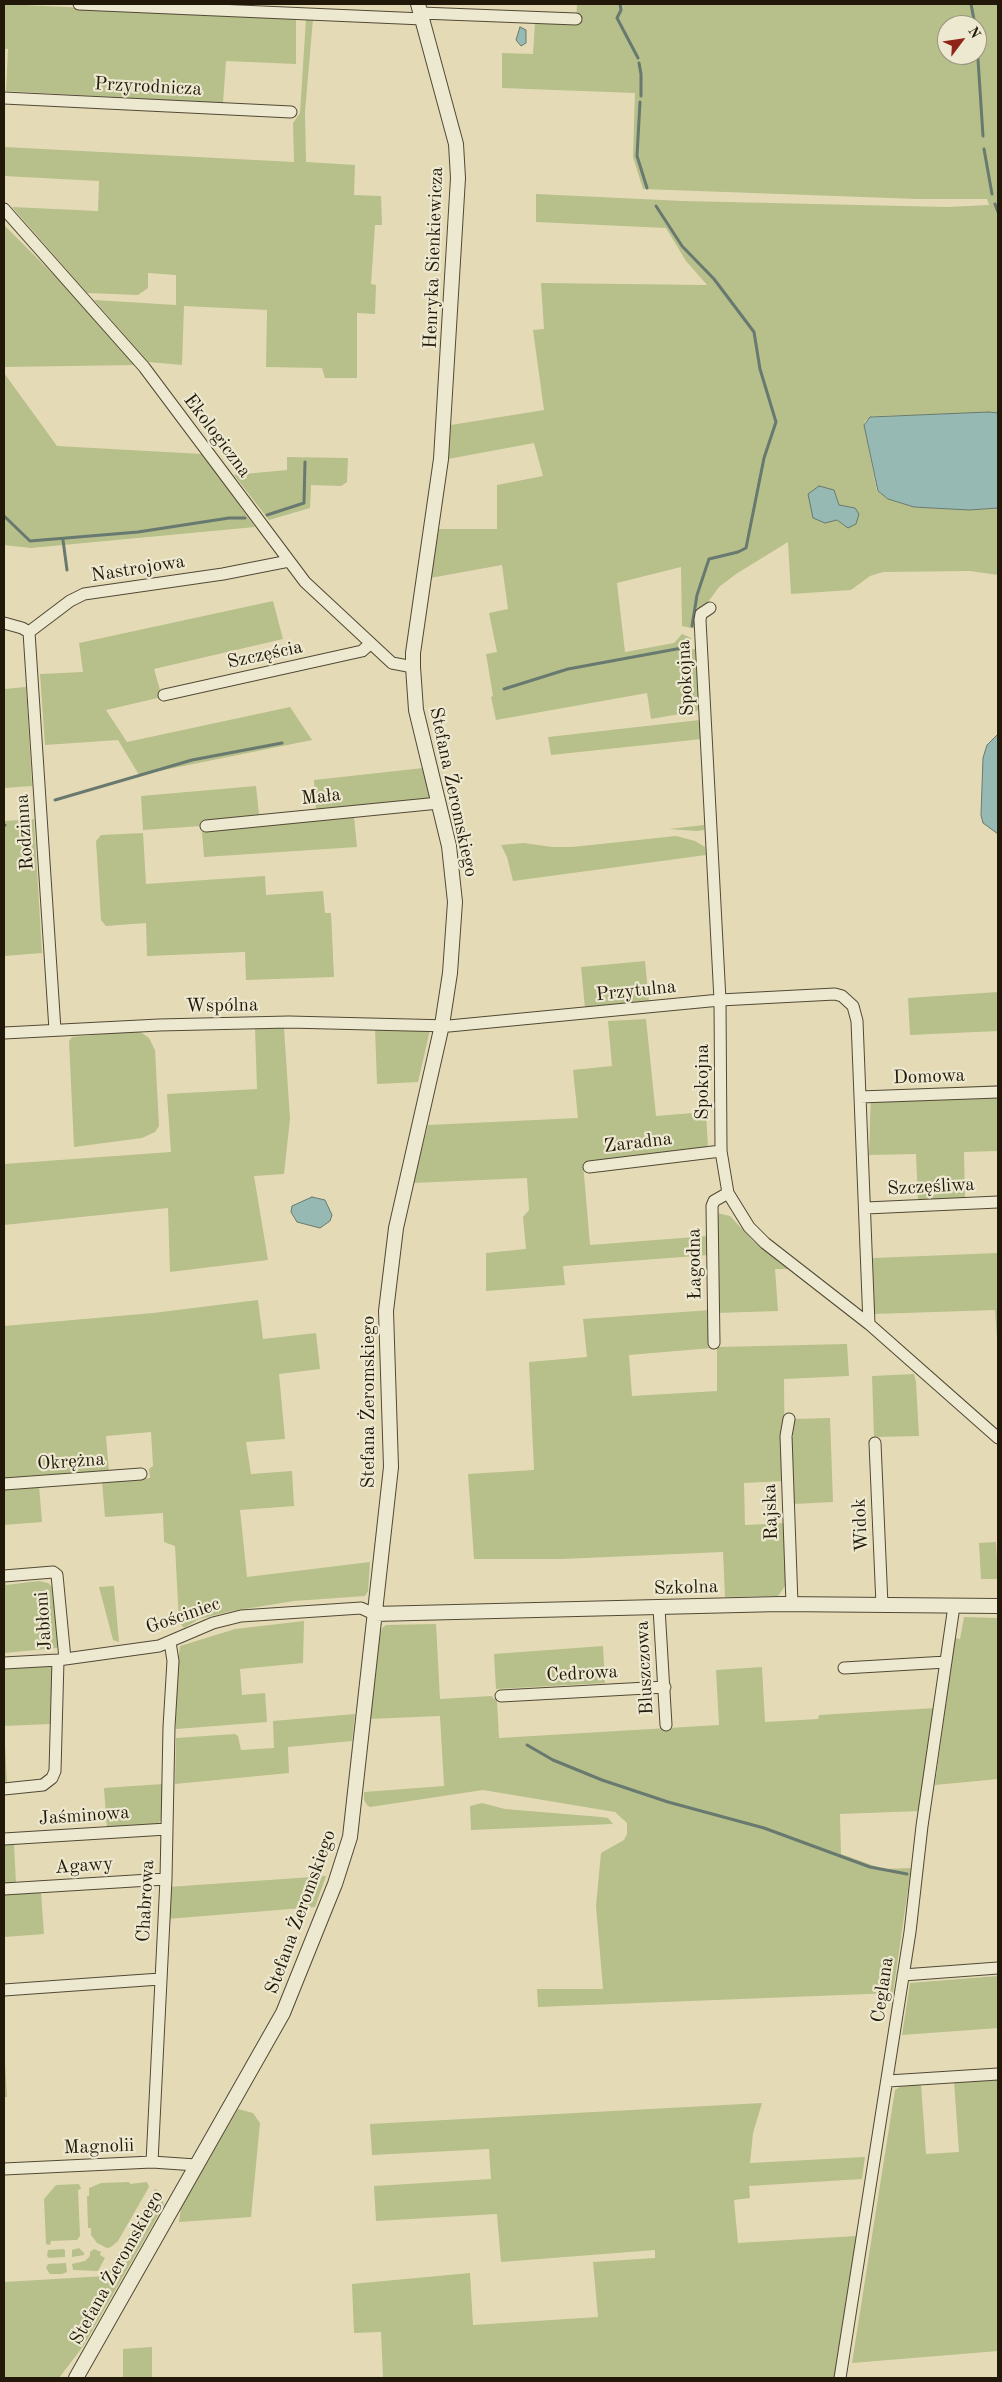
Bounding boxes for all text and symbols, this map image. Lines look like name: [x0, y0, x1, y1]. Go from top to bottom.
north arrow: [937, 15, 987, 65]
text: N: [965, 25, 983, 41]
street label: Przyrodnicza: [94, 73, 202, 101]
street label: Henryka Sienkiewicza: [419, 167, 449, 349]
street label: Ekologiczna: [178, 390, 256, 482]
street label: Nastrojowa: [89, 550, 187, 588]
street label: Szczęścia: [225, 636, 305, 674]
street label: Spokojna: [673, 639, 699, 717]
street label: Stefana Żeromskiego: [424, 705, 482, 879]
street label: Mała: [300, 784, 342, 810]
street label: Rodzinna: [11, 793, 39, 871]
street label: Przytulna: [595, 975, 677, 1007]
street label: Wspólna: [186, 994, 258, 1018]
street label: Spokojna: [692, 1044, 714, 1120]
street label: Domowa: [893, 1064, 965, 1090]
street label: Zaradna: [603, 1128, 673, 1158]
street label: Szczęśliwa: [887, 1173, 975, 1201]
street label: Łagodna: [683, 1228, 707, 1300]
street label: Stefana Żeromskiego: [358, 1316, 380, 1488]
street label: Okrężna: [36, 1448, 106, 1476]
street label: Rajska: [759, 1483, 783, 1541]
street label: Widok: [848, 1498, 874, 1552]
street label: Szkolna: [654, 1575, 718, 1601]
street label: Jabłoni: [31, 1591, 57, 1651]
street label: Gościniec: [143, 1593, 223, 1639]
street label: Bluszczowa: [631, 1620, 659, 1716]
street label: Cedrowa: [546, 1661, 618, 1687]
street label: Jaśminowa: [38, 1801, 130, 1831]
street label: Stefana Żeromskiego: [261, 1827, 341, 1997]
street label: Agawy: [54, 1853, 114, 1879]
street label: Chabrowa: [132, 1859, 160, 1943]
street label: Ceglana: [867, 1956, 899, 2024]
street label: Magnolii: [63, 2134, 135, 2160]
street label: Stefana Żeromskiego: [65, 2187, 169, 2349]

